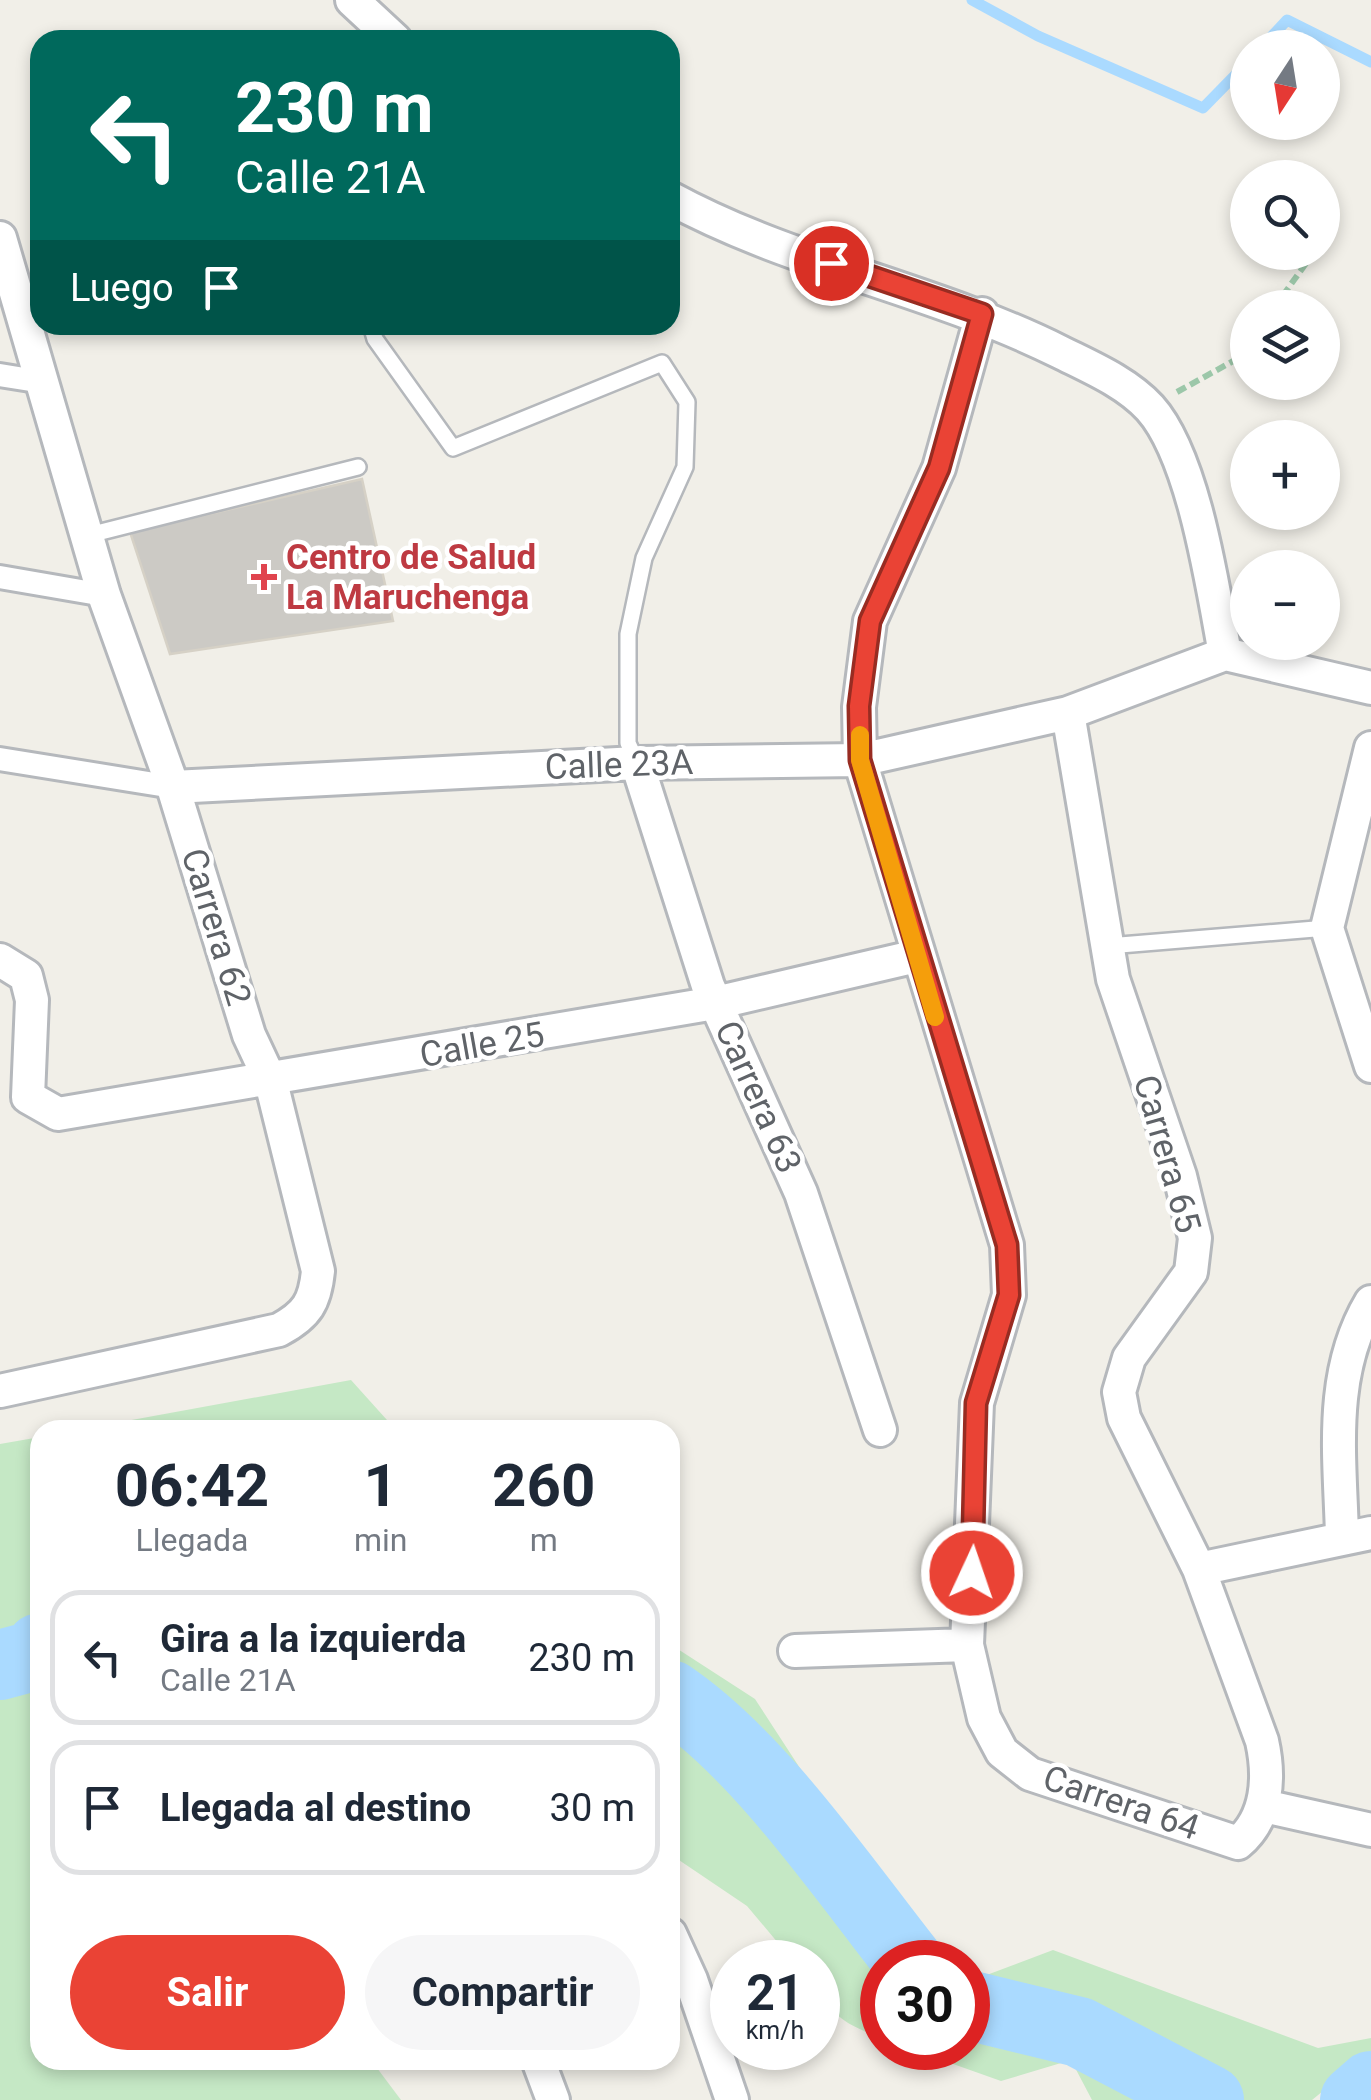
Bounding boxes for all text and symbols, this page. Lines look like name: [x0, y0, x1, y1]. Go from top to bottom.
north arrow: [1230, 30, 1340, 140]
map controls: [1230, 30, 1340, 660]
text: 230 m: [235, 67, 434, 149]
icon: left: [70, 70, 200, 200]
text: Calle 21A: [235, 151, 426, 204]
button: search: [1230, 160, 1340, 270]
pin: [789, 221, 874, 306]
icon: arrive: [804, 236, 859, 291]
icon: arrive: [194, 260, 249, 315]
text: Luego: [70, 266, 174, 310]
button: layers: [1230, 290, 1340, 400]
button: +: [1230, 420, 1340, 530]
place label: Centro de Salud La Maruchenga: [286, 537, 536, 618]
button: −: [1230, 550, 1340, 660]
marker: Centro de Salud La Maruchenga: [251, 564, 277, 590]
street label: Calle 23A: [544, 742, 694, 788]
street label: Carrera 62: [173, 844, 259, 1010]
street label: Calle 25: [417, 1014, 547, 1076]
street label: Carrera 63: [706, 1015, 810, 1179]
street label: Carrera 65: [1125, 1070, 1209, 1238]
text: 06:42: [115, 1450, 269, 1521]
text: 1: [363, 1450, 398, 1521]
text: 260: [492, 1450, 595, 1521]
text: Llegada: [136, 1521, 248, 1559]
text: min: [354, 1521, 407, 1559]
text: m: [530, 1521, 558, 1559]
position arrow: [920, 1521, 1024, 1625]
text: Gira a la izquierda: [160, 1617, 466, 1661]
icon: left: [75, 1630, 130, 1685]
text: 230 m: [528, 1636, 635, 1680]
text: Calle 21A: [160, 1661, 296, 1699]
street label: Carrera 64: [1038, 1757, 1204, 1849]
icon: arrive: [75, 1780, 130, 1835]
text: Llegada al destino: [160, 1786, 471, 1830]
text: 30 m: [550, 1786, 635, 1830]
button: Salir: [70, 1935, 345, 2050]
button: Compartir: [365, 1935, 640, 2050]
speed limit sign: 30: [860, 1940, 990, 2070]
text: 21: [746, 1964, 804, 2022]
text: km/h: [746, 2016, 804, 2045]

